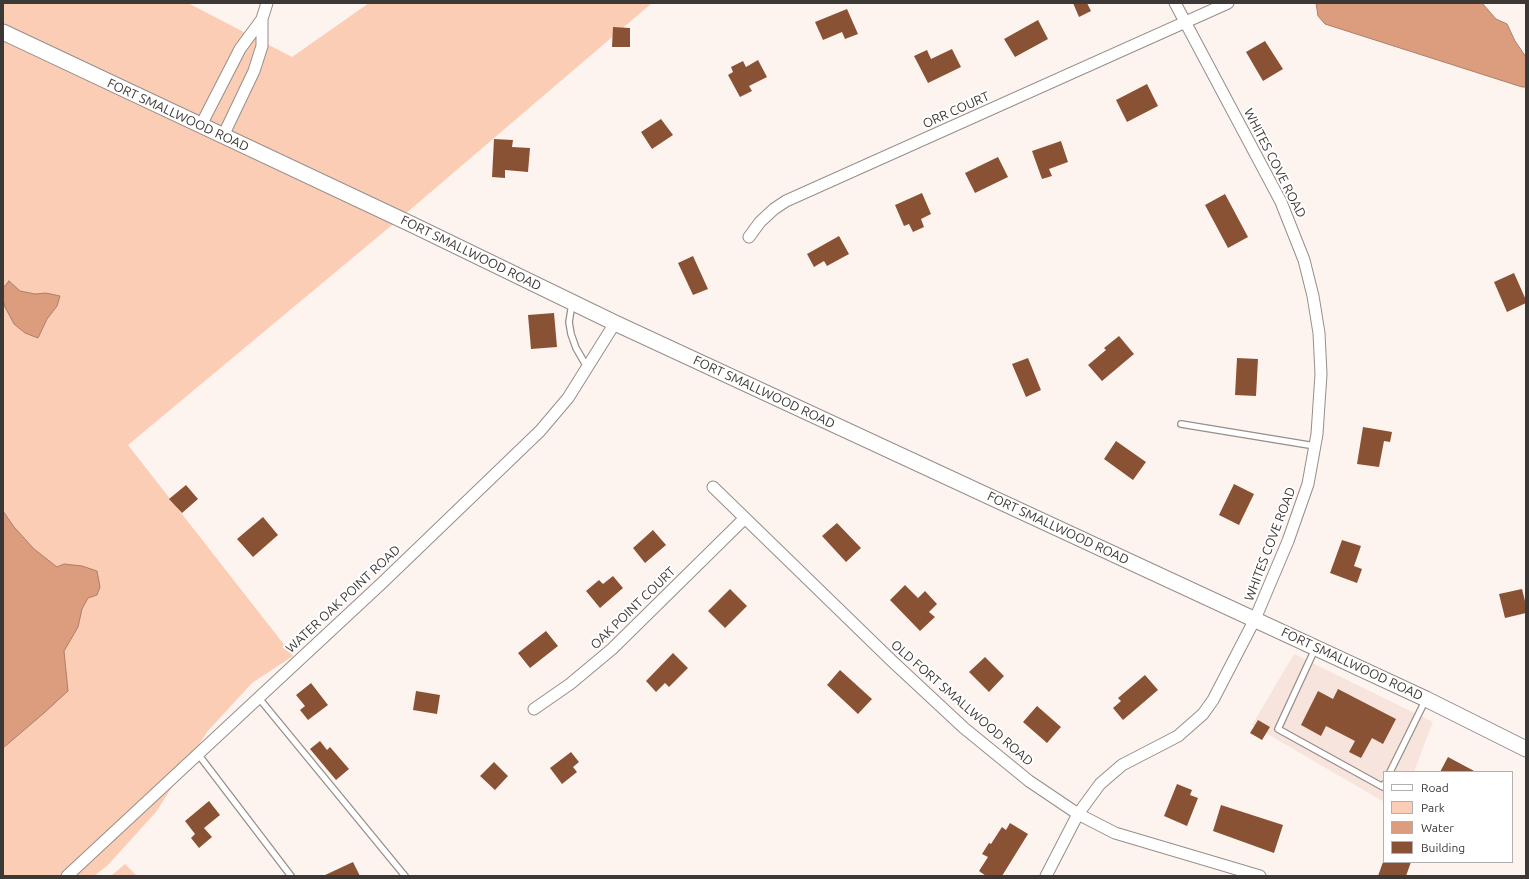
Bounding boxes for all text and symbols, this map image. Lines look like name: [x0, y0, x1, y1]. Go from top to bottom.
street label: FORT SMALLWOOD ROAD: [105, 75, 251, 155]
street label: ORR COURT: [920, 88, 992, 132]
street label: WHITES COVE ROAD: [1241, 106, 1309, 220]
street label: FORT SMALLWOOD ROAD: [398, 212, 544, 294]
street label: FORT SMALLWOOD ROAD: [691, 352, 837, 432]
street label: WHITES COVE ROAD: [1241, 485, 1299, 603]
street label: FORT SMALLWOOD ROAD: [985, 488, 1131, 568]
street label: WATER OAK POINT ROAD: [283, 542, 403, 656]
street label: OAK POINT COURT: [587, 563, 679, 653]
street label: FORT SMALLWOOD ROAD: [1279, 624, 1425, 704]
street label: OLD FORT SMALLWOOD ROAD: [888, 637, 1036, 769]
legend: [1383, 771, 1513, 863]
text: Road: [1421, 781, 1449, 794]
text: Park: [1421, 801, 1445, 814]
text: Water: [1421, 821, 1454, 834]
text: Building: [1421, 841, 1465, 854]

